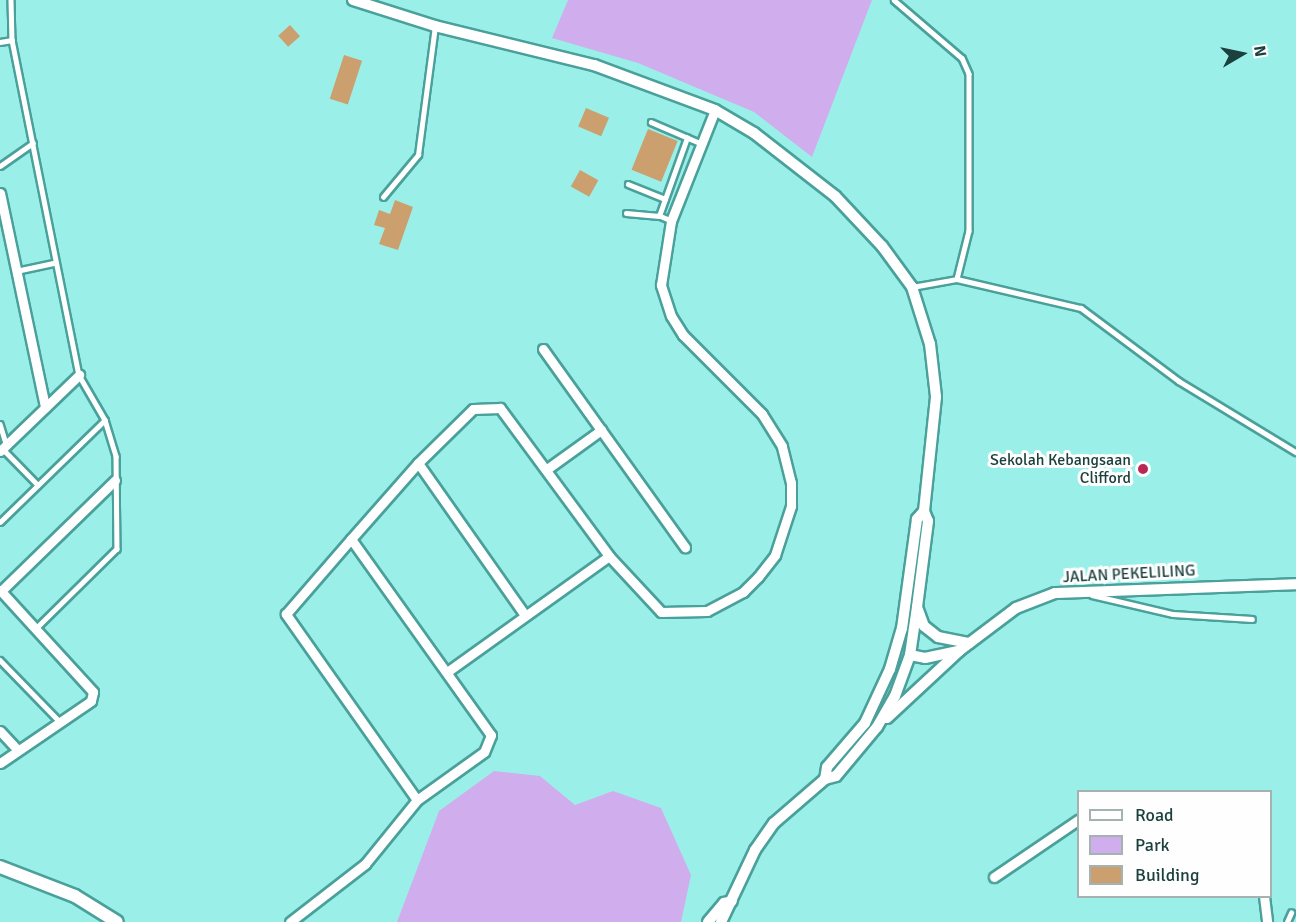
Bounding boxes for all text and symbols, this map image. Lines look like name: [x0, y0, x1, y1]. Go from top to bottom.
north arrow: [1212, 24, 1272, 84]
text: N: [1249, 44, 1271, 58]
place label: Sekolah Kebangsaan Clifford: [990, 450, 1131, 488]
marker: Sekolah Kebangsaan Clifford: [1136, 462, 1150, 476]
street label: JALAN PEKELILING: [1062, 561, 1196, 587]
legend: [1077, 790, 1272, 898]
text: Road: [1135, 804, 1174, 826]
text: Park: [1135, 834, 1170, 856]
text: Building: [1135, 864, 1199, 886]

